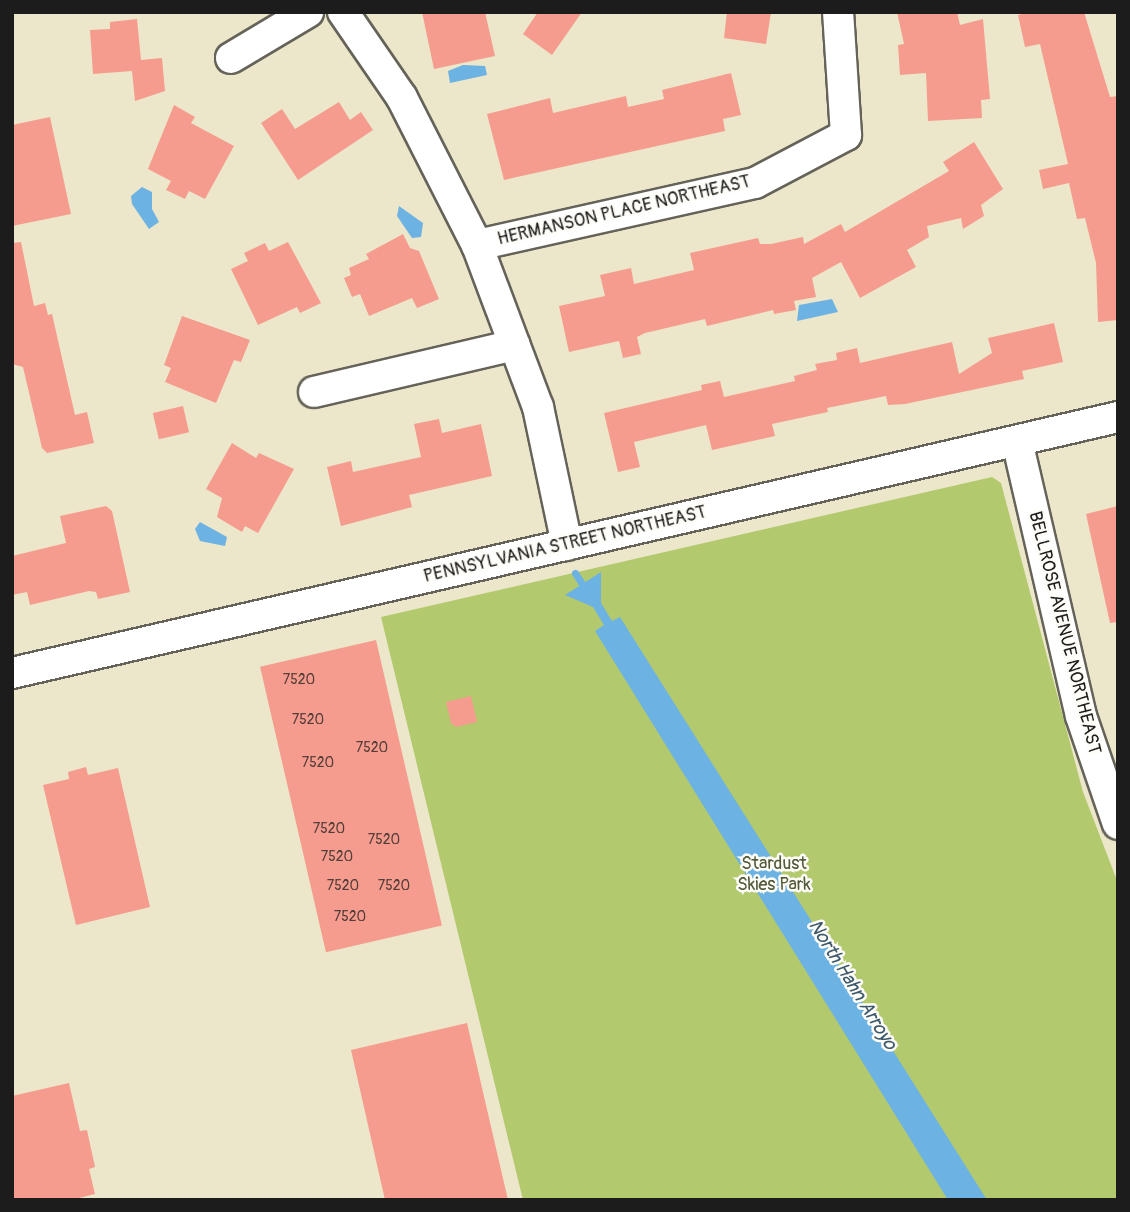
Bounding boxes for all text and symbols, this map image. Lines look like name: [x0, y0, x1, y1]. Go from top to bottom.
street label: HERMANSON PLACE NORTHEAST: [495, 171, 753, 251]
street label: PENNSYLVANIA STREET NORTHEAST: [422, 502, 708, 588]
street label: BELLROSE AVENUE NORTHEAST: [1023, 509, 1105, 757]
house number: 7520: [283, 672, 315, 688]
house number: 7520: [292, 712, 324, 728]
house number: 7520: [356, 740, 388, 756]
house number: 7520: [302, 755, 334, 771]
house number: 7520: [313, 821, 345, 837]
house number: 7520: [368, 832, 400, 848]
house number: 7520: [321, 849, 353, 865]
park label: Stardust Skies Park: [737, 854, 811, 896]
house number: 7520: [327, 878, 359, 894]
house number: 7520: [378, 878, 410, 894]
house number: 7520: [334, 909, 366, 925]
water label: North Hahn Arroyo: [803, 916, 901, 1054]

